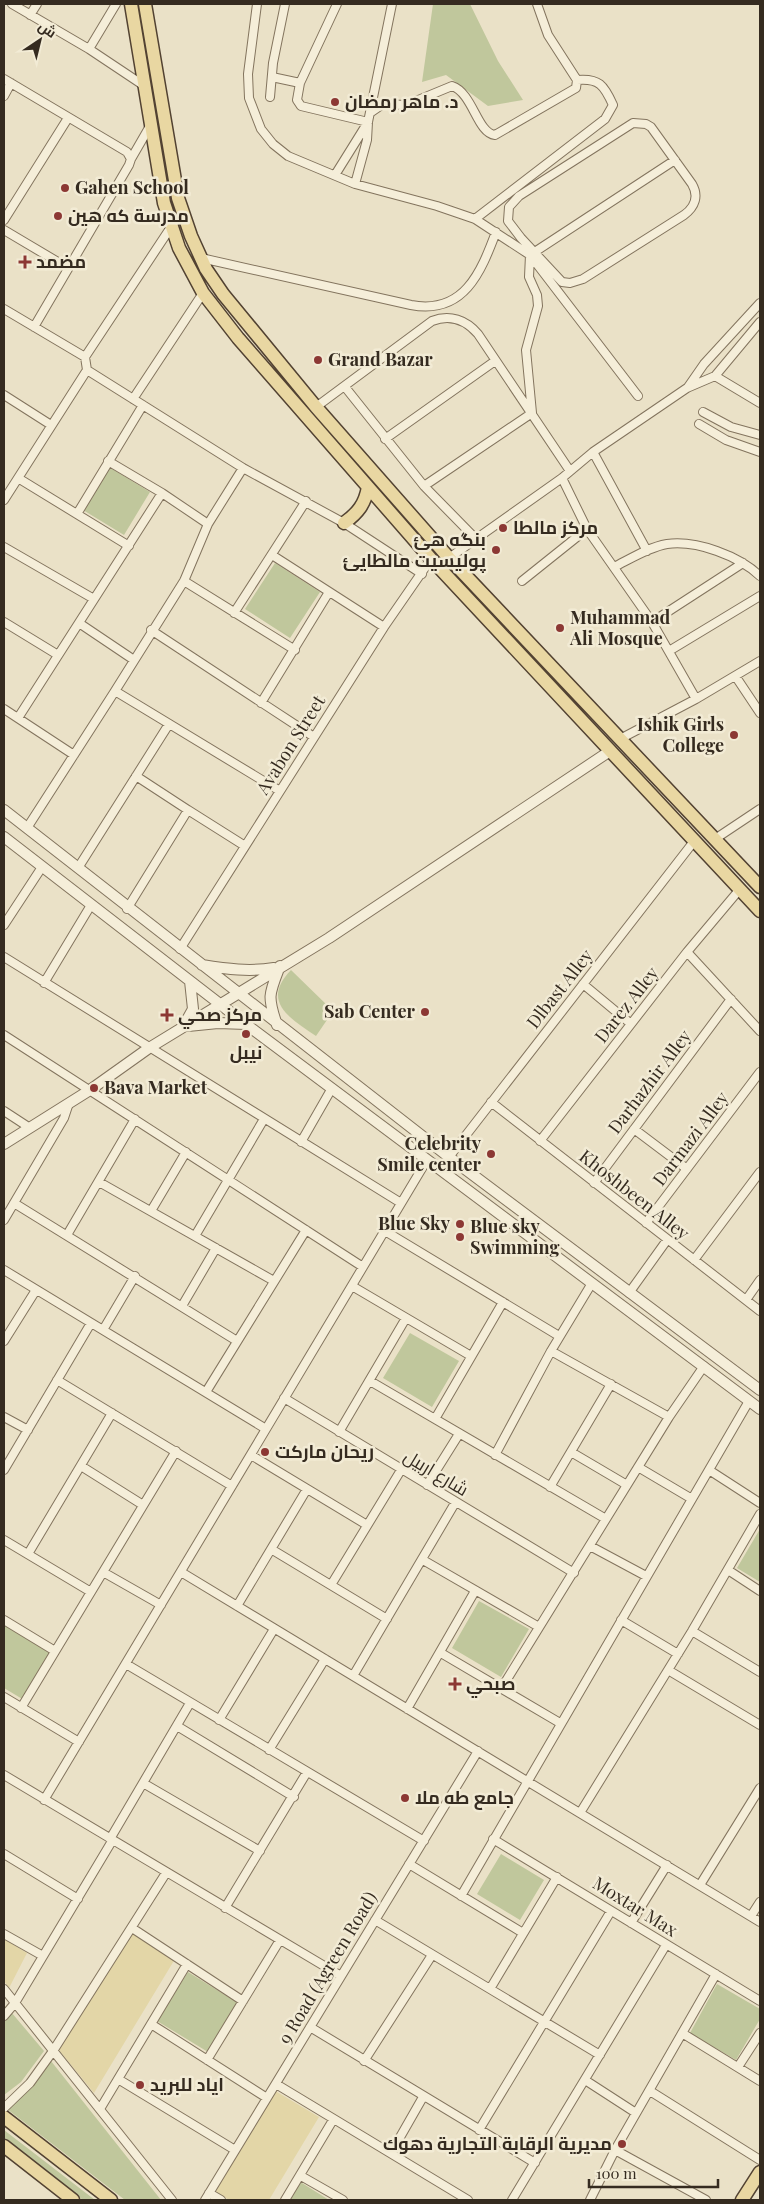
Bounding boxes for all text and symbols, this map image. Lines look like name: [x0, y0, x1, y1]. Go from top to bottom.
north arrow: [15, 15, 65, 65]
text: ش: [35, 16, 61, 42]
place label: د. ماهر رمضان: [345, 89, 458, 113]
marker: د. ماهر رمضان: [329, 96, 341, 108]
place label: Gahen School: [75, 175, 189, 199]
marker: Gahen School: [59, 182, 71, 194]
place label: مدرسة كه هين: [68, 203, 189, 227]
marker: مدرسة كه هين: [52, 210, 64, 222]
place label: مضمد: [36, 249, 86, 273]
marker: مضمد: [18, 255, 32, 269]
place label: Grand Bazar: [328, 347, 433, 371]
marker: Grand Bazar: [312, 354, 324, 366]
place label: مركز مالطا: [513, 515, 598, 539]
marker: مركز مالطا: [497, 522, 509, 534]
place label: بنگه هئ پوليسيت مالطايئ: [343, 527, 486, 573]
marker: بنگه هئ پوليسيت مالطايئ: [490, 544, 502, 556]
place label: Muhammad Ali Mosque: [569, 605, 671, 650]
marker: Muhammad Ali Mosque: [554, 622, 566, 634]
street label: Avabon Street: [250, 690, 330, 799]
place label: Ishik Girls College: [637, 712, 724, 757]
marker: Ishik Girls College: [728, 729, 740, 741]
street label: Dlbast Alley: [521, 944, 598, 1033]
street label: Darez Alley: [589, 961, 664, 1047]
place label: Sab Center: [324, 999, 416, 1023]
place label: مركز صحي: [178, 1002, 262, 1030]
marker: Sab Center: [419, 1006, 431, 1018]
marker: مركز صحي: [160, 1008, 174, 1022]
street label: Darhazhir Alley: [602, 1024, 696, 1138]
marker: نيبل: [240, 1028, 252, 1040]
place label: نيبل: [230, 1040, 262, 1064]
place label: Bava Market: [104, 1075, 208, 1099]
marker: Bava Market: [88, 1082, 100, 1094]
street label: Darmazi Alley: [647, 1086, 733, 1190]
place label: Celebrity Smile center: [377, 1131, 482, 1176]
street label: Khoshbeen Alley: [575, 1144, 695, 1245]
marker: Celebrity Smile center: [485, 1148, 497, 1160]
place label: Blue Sky: [378, 1211, 451, 1235]
place label: Blue sky Swimming: [470, 1214, 559, 1259]
marker: Blue Sky: [454, 1218, 466, 1230]
marker: Blue sky Swimming: [454, 1231, 466, 1243]
place label: ريحان ماركت: [275, 1439, 374, 1463]
street label: شارع اربيل: [399, 1443, 473, 1502]
marker: ريحان ماركت: [259, 1446, 271, 1458]
place label: صبحي: [466, 1671, 515, 1699]
marker: صبحي: [448, 1677, 462, 1691]
place label: جامع طه ملا: [415, 1785, 514, 1810]
marker: جامع طه ملا: [399, 1792, 411, 1804]
street label: Moxtar Max: [589, 1871, 683, 1942]
street label: 9 Road (Agreen Road): [272, 1887, 382, 2048]
place label: اياد للبريد: [150, 2072, 224, 2096]
marker: اياد للبريد: [134, 2079, 146, 2091]
place label: مديرية الرقابة التجارية دهوك: [383, 2131, 612, 2155]
marker: مديرية الرقابة التجارية دهوك: [616, 2138, 628, 2150]
scale bar: [589, 2156, 718, 2188]
text: 100 m: [596, 2163, 637, 2183]

